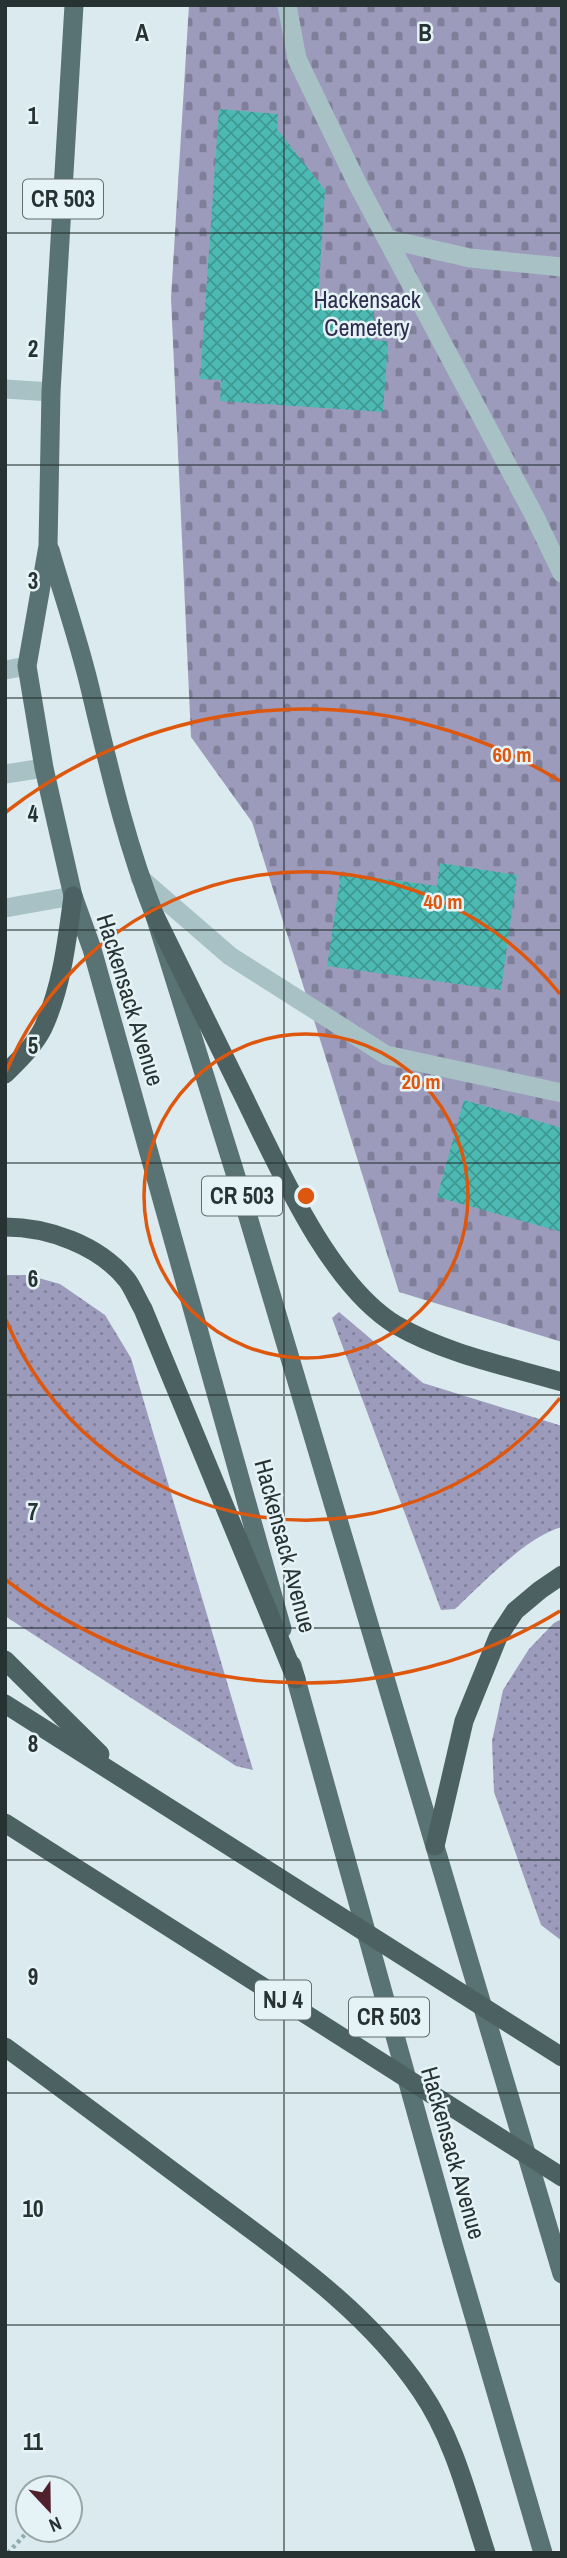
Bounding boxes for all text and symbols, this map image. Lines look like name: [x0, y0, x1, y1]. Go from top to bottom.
text: A: [135, 17, 149, 48]
text: B: [418, 17, 432, 48]
text: 1: [28, 100, 39, 131]
road number: CR 503: [23, 180, 103, 218]
park label: Hackensack Cemetery: [313, 283, 421, 343]
text: 2: [28, 333, 38, 364]
text: 3: [28, 565, 38, 596]
text: 60 m: [492, 740, 532, 769]
text: 4: [28, 798, 39, 829]
text: 40 m: [423, 887, 463, 916]
street label: Hackensack Avenue: [90, 910, 172, 1089]
text: 5: [28, 1030, 38, 1061]
text: 20 m: [401, 1067, 441, 1096]
road number: CR 503: [202, 1176, 282, 1216]
centre of rings: [294, 1184, 318, 1208]
text: 6: [28, 1263, 38, 1294]
street label: Hackensack Avenue: [247, 1456, 324, 1636]
text: 7: [28, 1496, 38, 1527]
text: 8: [28, 1728, 38, 1759]
text: 9: [28, 1961, 38, 1992]
road number: NJ 4: [255, 1980, 311, 2020]
road number: CR 503: [349, 1998, 429, 2036]
street label: Hackensack Avenue: [414, 2063, 494, 2243]
text: 10: [23, 2193, 43, 2224]
text: 11: [23, 2426, 43, 2457]
north arrow: [14, 2474, 84, 2544]
text: N: [45, 2511, 65, 2539]

